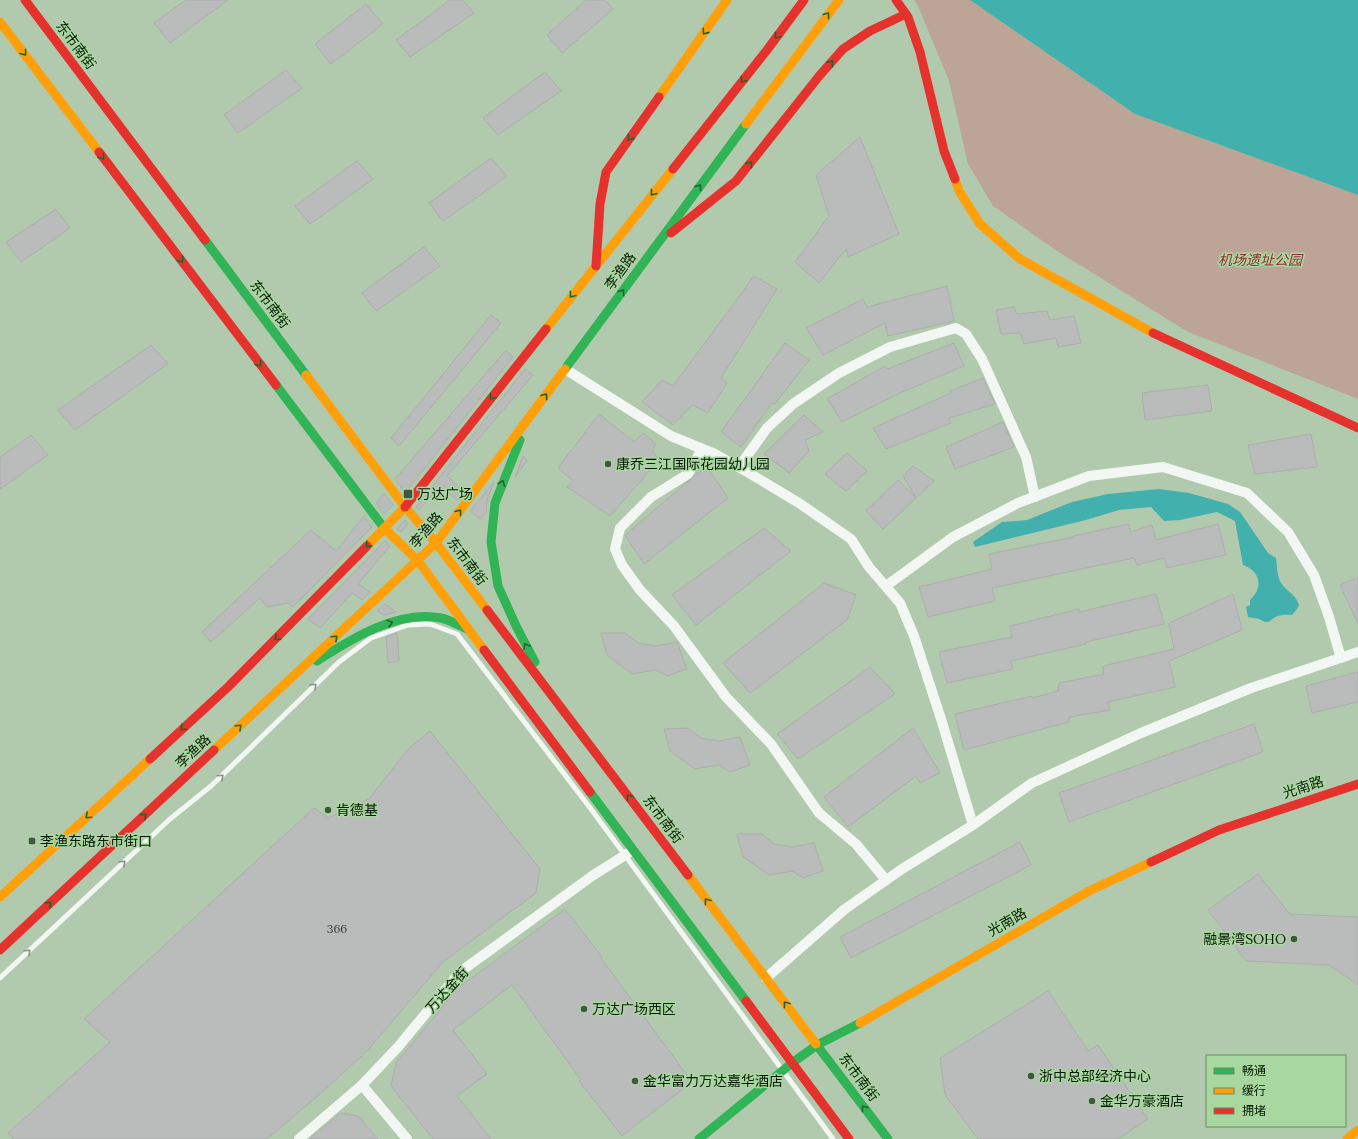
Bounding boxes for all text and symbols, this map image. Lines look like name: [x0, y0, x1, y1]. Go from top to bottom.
one-way arrow: [822, 13, 829, 20]
street label: 东市南街: [52, 17, 100, 73]
one-way arrow: [703, 27, 710, 34]
one-way arrow: [774, 32, 782, 39]
one-way arrow: [19, 49, 26, 56]
one-way arrow: [826, 60, 833, 67]
one-way arrow: [740, 76, 747, 83]
one-way arrow: [627, 134, 635, 141]
one-way arrow: [97, 152, 104, 159]
one-way arrow: [745, 162, 752, 169]
one-way arrow: [695, 184, 702, 191]
one-way arrow: [651, 189, 658, 196]
street label: 李渔路: [600, 249, 640, 293]
park label: 机场遗址公园: [1218, 251, 1304, 269]
one-way arrow: [176, 256, 183, 263]
street label: 东市南街: [246, 276, 294, 332]
one-way arrow: [617, 289, 624, 296]
one-way arrow: [570, 291, 577, 298]
one-way arrow: [255, 360, 262, 367]
one-way arrow: [489, 392, 496, 399]
one-way arrow: [540, 394, 547, 401]
place label: 康乔三江国际花园幼儿园: [616, 455, 770, 473]
marker: 康乔三江国际花园幼儿园: [603, 459, 613, 469]
one-way arrow: [498, 479, 506, 486]
place label: 万达广场: [417, 485, 473, 503]
marker: 万达广场: [402, 488, 414, 500]
street label: 李渔路: [405, 508, 447, 552]
one-way arrow: [455, 509, 462, 516]
street label: 东市南街: [443, 533, 491, 589]
one-way arrow: [365, 540, 373, 548]
one-way arrow: [387, 619, 394, 628]
one-way arrow: [274, 633, 281, 641]
one-way arrow: [330, 636, 337, 643]
one-way arrow: [524, 643, 531, 650]
one-way arrow: [309, 683, 317, 691]
one-way arrow: [180, 723, 188, 731]
one-way arrow: [235, 725, 242, 732]
street label: 李渔路: [172, 730, 214, 772]
street label: 光南路: [1280, 772, 1326, 802]
one-way arrow: [216, 774, 224, 782]
street label: 东市南街: [639, 791, 687, 847]
one-way arrow: [626, 795, 633, 802]
place label: 肯德基: [336, 801, 378, 819]
marker: 肯德基: [323, 805, 333, 815]
one-way arrow: [85, 811, 93, 819]
one-way arrow: [139, 813, 147, 820]
place label: 李渔东路东市街口: [40, 832, 152, 850]
marker: 李渔东路东市街口: [27, 836, 37, 846]
one-way arrow: [119, 861, 126, 868]
one-way arrow: [705, 898, 712, 905]
one-way arrow: [44, 901, 52, 909]
street label: 光南路: [984, 904, 1030, 940]
house number: 366: [327, 921, 347, 936]
place label: 融景湾SOHO: [1203, 930, 1286, 948]
marker: 融景湾SOHO: [1289, 934, 1299, 944]
one-way arrow: [24, 949, 31, 956]
street label: 万达金街: [422, 963, 472, 1017]
place label: 万达广场西区: [592, 1000, 676, 1018]
one-way arrow: [784, 1002, 791, 1009]
marker: 万达广场西区: [579, 1004, 589, 1014]
street label: 东市南街: [835, 1049, 883, 1105]
legend: [1206, 1055, 1346, 1127]
text: 畅通: [1242, 1063, 1266, 1078]
place label: 浙中总部经济中心: [1039, 1067, 1151, 1085]
marker: 浙中总部经济中心: [1026, 1071, 1036, 1081]
place label: 金华富力万达嘉华酒店: [643, 1072, 783, 1090]
marker: 金华富力万达嘉华酒店: [630, 1076, 640, 1086]
text: 缓行: [1242, 1083, 1266, 1098]
place label: 金华万豪酒店: [1100, 1092, 1184, 1110]
marker: 金华万豪酒店: [1087, 1096, 1097, 1106]
text: 拥堵: [1242, 1103, 1266, 1118]
one-way arrow: [862, 1105, 869, 1112]

